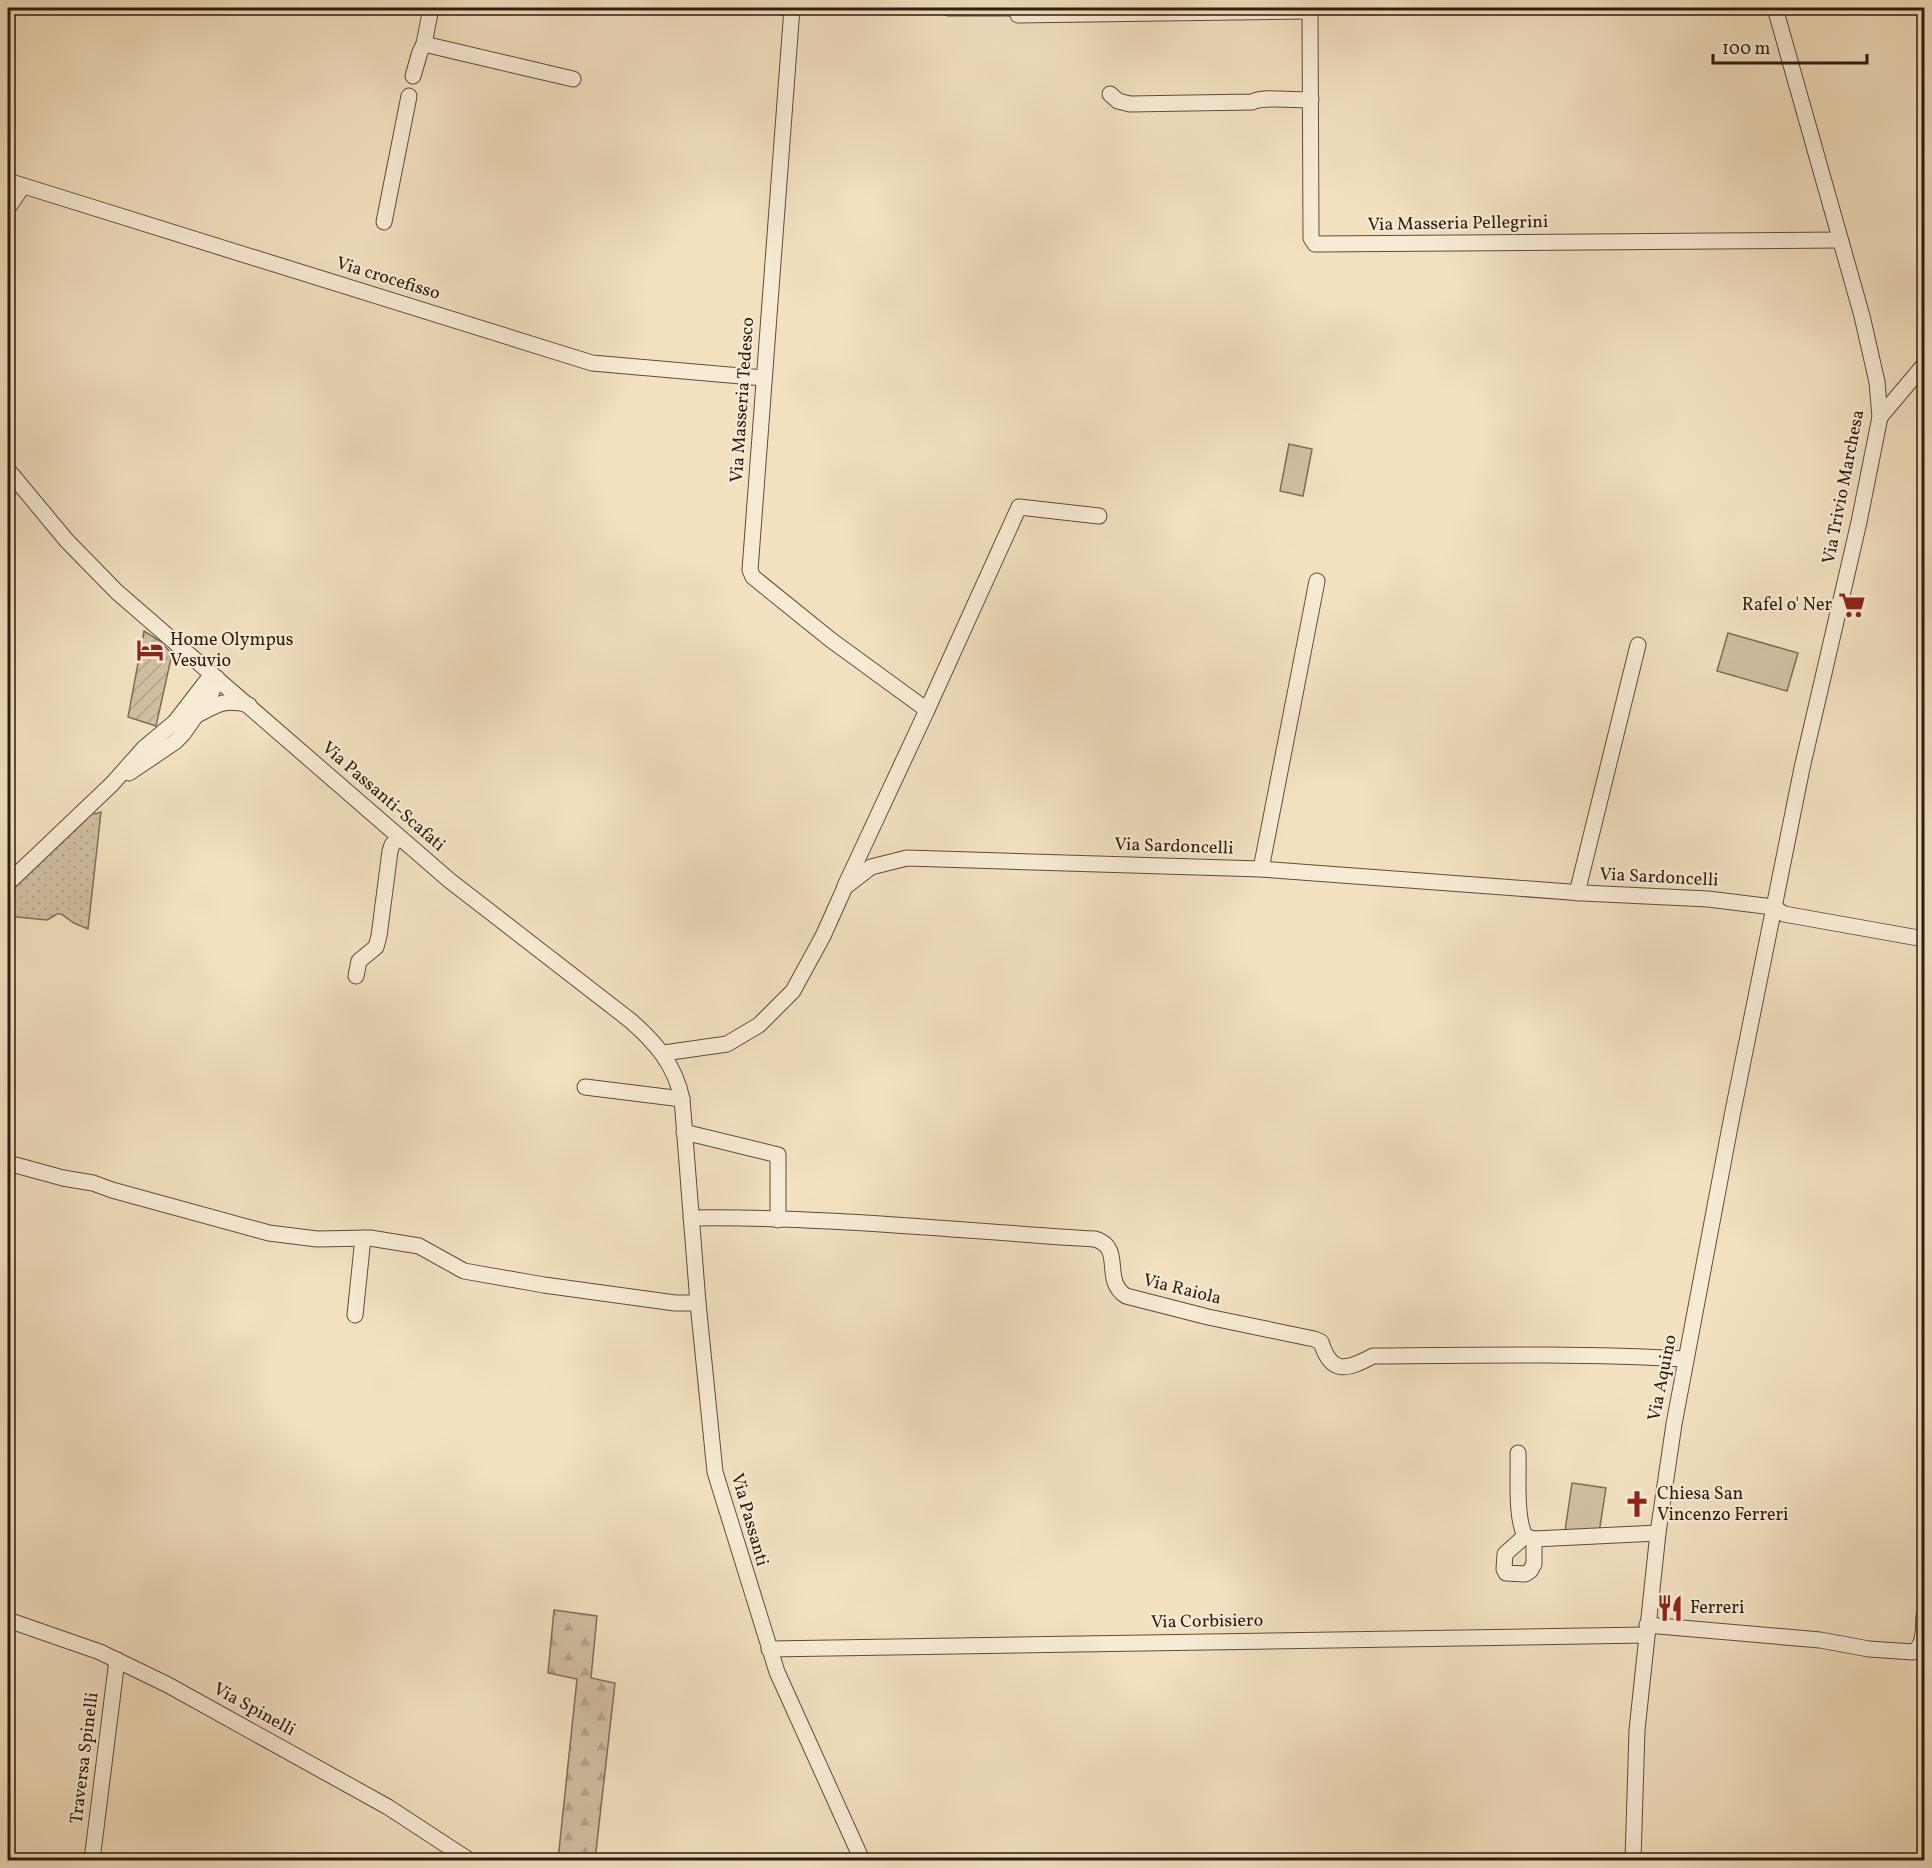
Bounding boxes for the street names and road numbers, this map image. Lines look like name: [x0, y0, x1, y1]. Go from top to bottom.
street label: Via Masseria Pellegrini: [1367, 210, 1549, 238]
street label: Via crocefisso: [333, 251, 443, 307]
street label: Via Masseria Tedesco: [725, 316, 761, 484]
street label: Via Trivio Marchesa: [1817, 408, 1871, 566]
street label: Via Passanti-Scafati: [316, 736, 450, 858]
street label: Via Sardoncelli: [1114, 832, 1234, 862]
street label: Via Sardoncelli: [1599, 862, 1719, 894]
street label: Via Raiola: [1140, 1268, 1224, 1312]
street label: Via Aquino: [1642, 1333, 1684, 1423]
street label: Via Passanti: [724, 1471, 774, 1569]
street label: Via Corbisiero: [1151, 1609, 1263, 1635]
street label: Via Spinelli: [208, 1677, 300, 1743]
street label: Traversa Spinelli: [65, 1691, 105, 1825]

